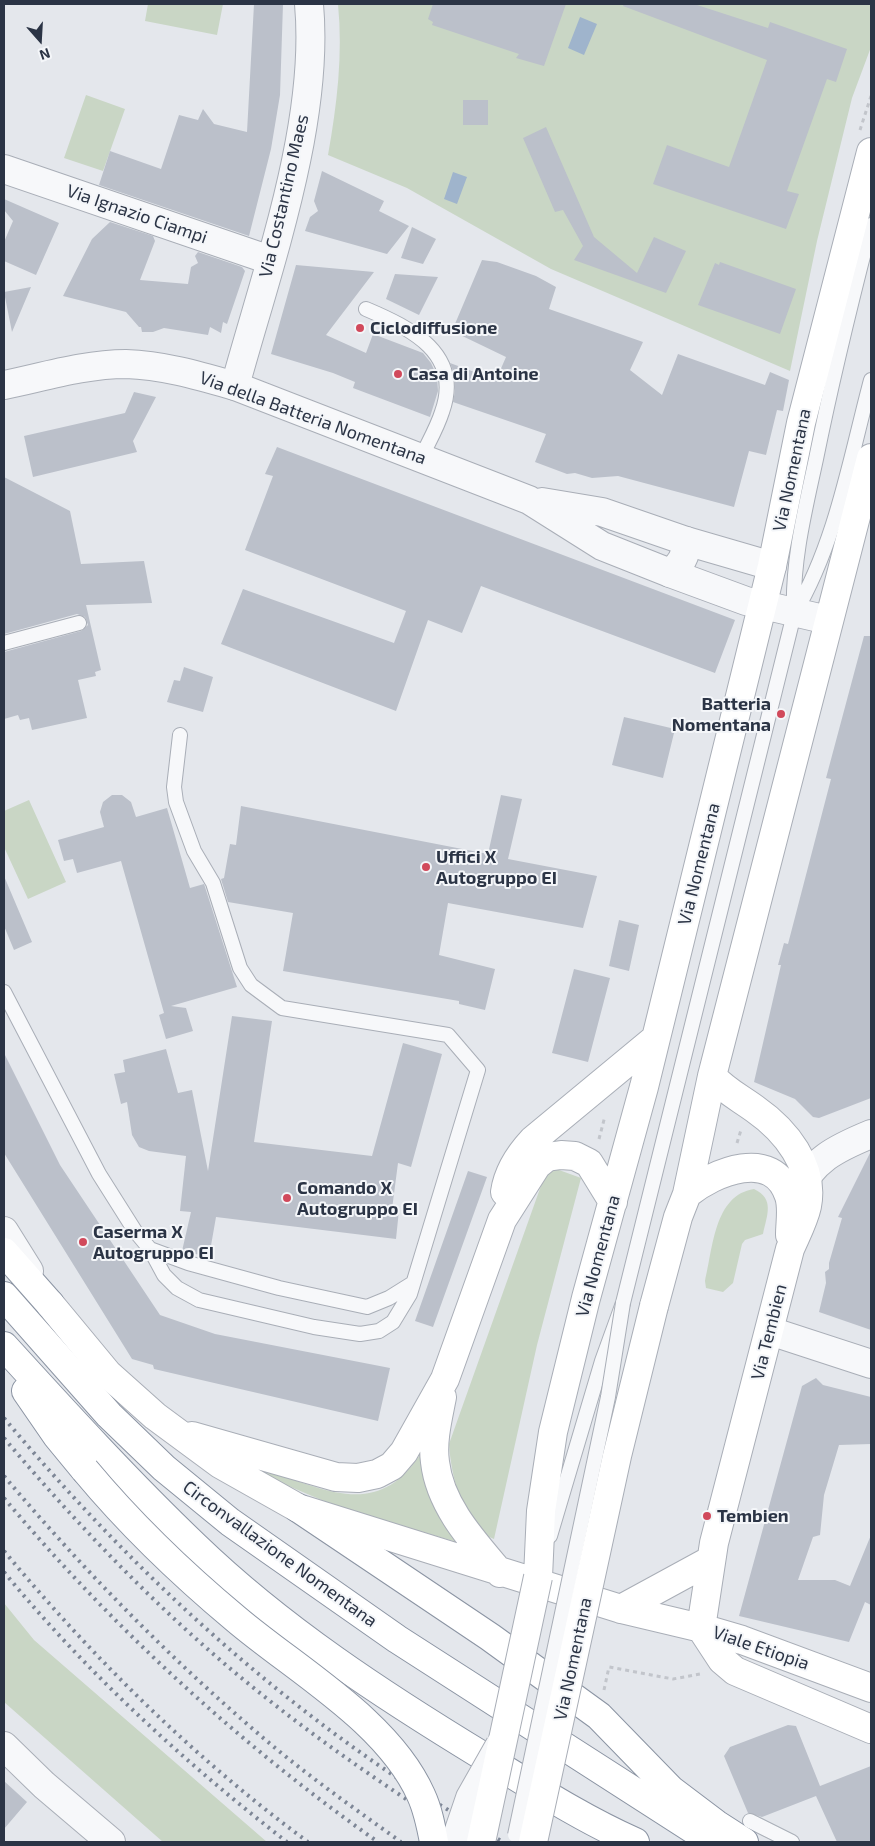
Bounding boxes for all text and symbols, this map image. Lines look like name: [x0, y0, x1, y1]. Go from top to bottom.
north arrow: [15, 15, 65, 65]
text: N: [38, 45, 53, 64]
street label: Via Costantino Maes: [255, 112, 313, 280]
street label: Via Ignazio Ciampi: [64, 180, 210, 248]
place label: Ciclodiffusione: [370, 317, 497, 339]
marker: Ciclodiffusione: [354, 322, 366, 334]
place label: Casa di Antoine: [408, 363, 539, 385]
street label: Via della Batteria Nomentana: [197, 367, 429, 469]
marker: Casa di Antoine: [392, 368, 404, 380]
street label: Via Nomentana: [768, 407, 816, 533]
place label: Batteria Nomentana: [672, 693, 771, 736]
marker: Batteria Nomentana: [775, 708, 787, 720]
street label: Via Nomentana: [673, 801, 725, 927]
place label: Uffici X Autogruppo EI: [436, 846, 557, 889]
marker: Uffici X Autogruppo EI: [420, 861, 432, 873]
place label: Comando X Autogruppo EI: [297, 1177, 418, 1220]
marker: Comando X Autogruppo EI: [281, 1192, 293, 1204]
street label: Via Nomentana: [571, 1193, 625, 1319]
place label: Caserma X Autogruppo EI: [93, 1221, 214, 1264]
marker: Caserma X Autogruppo EI: [77, 1236, 89, 1248]
street label: Via Tembien: [747, 1282, 791, 1382]
street label: Circonvallazione Nomentana: [179, 1476, 381, 1632]
place label: Tembien: [717, 1505, 789, 1527]
marker: Tembien: [701, 1510, 713, 1522]
street label: Via Nomentana: [549, 1596, 597, 1722]
street label: Viale Etiopia: [710, 1621, 812, 1675]

